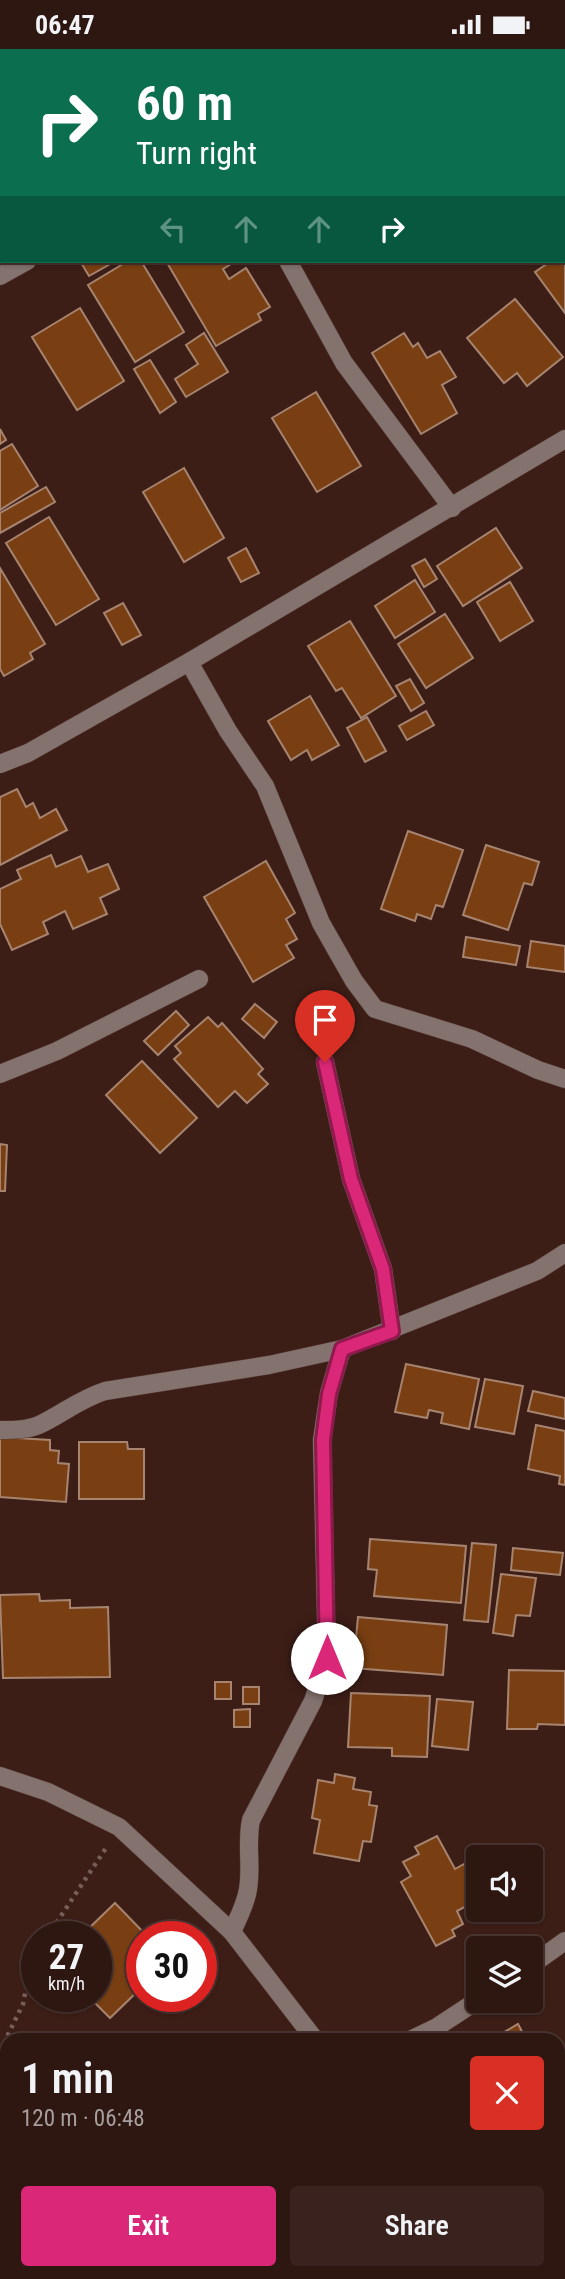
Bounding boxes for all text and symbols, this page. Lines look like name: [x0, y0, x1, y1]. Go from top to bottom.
text: 06:47: [35, 10, 95, 40]
text: 60 m: [136, 75, 233, 132]
icon: right: [21, 77, 112, 168]
text: Turn right: [136, 134, 257, 172]
icon: left: [154, 210, 192, 248]
icon: ahead: [227, 210, 265, 248]
icon: ahead: [300, 210, 338, 248]
icon: right: [373, 210, 411, 248]
pin: [295, 990, 355, 1062]
icon: arrive: [306, 1001, 344, 1039]
position arrow: [290, 1621, 364, 1695]
map controls: [466, 1845, 543, 2013]
button: sound: [466, 1845, 543, 1922]
speed limit sign: 30: [126, 1921, 217, 2012]
button: layers: [466, 1936, 543, 2013]
text: 27: [49, 1937, 84, 1978]
text: km/h: [48, 1973, 85, 1994]
text: 1 min: [21, 2054, 114, 2103]
button: close: [470, 2056, 544, 2130]
text: 120 m · 06:48: [21, 2105, 145, 2132]
button: Exit: [21, 2186, 276, 2266]
button: Share: [290, 2186, 544, 2266]

